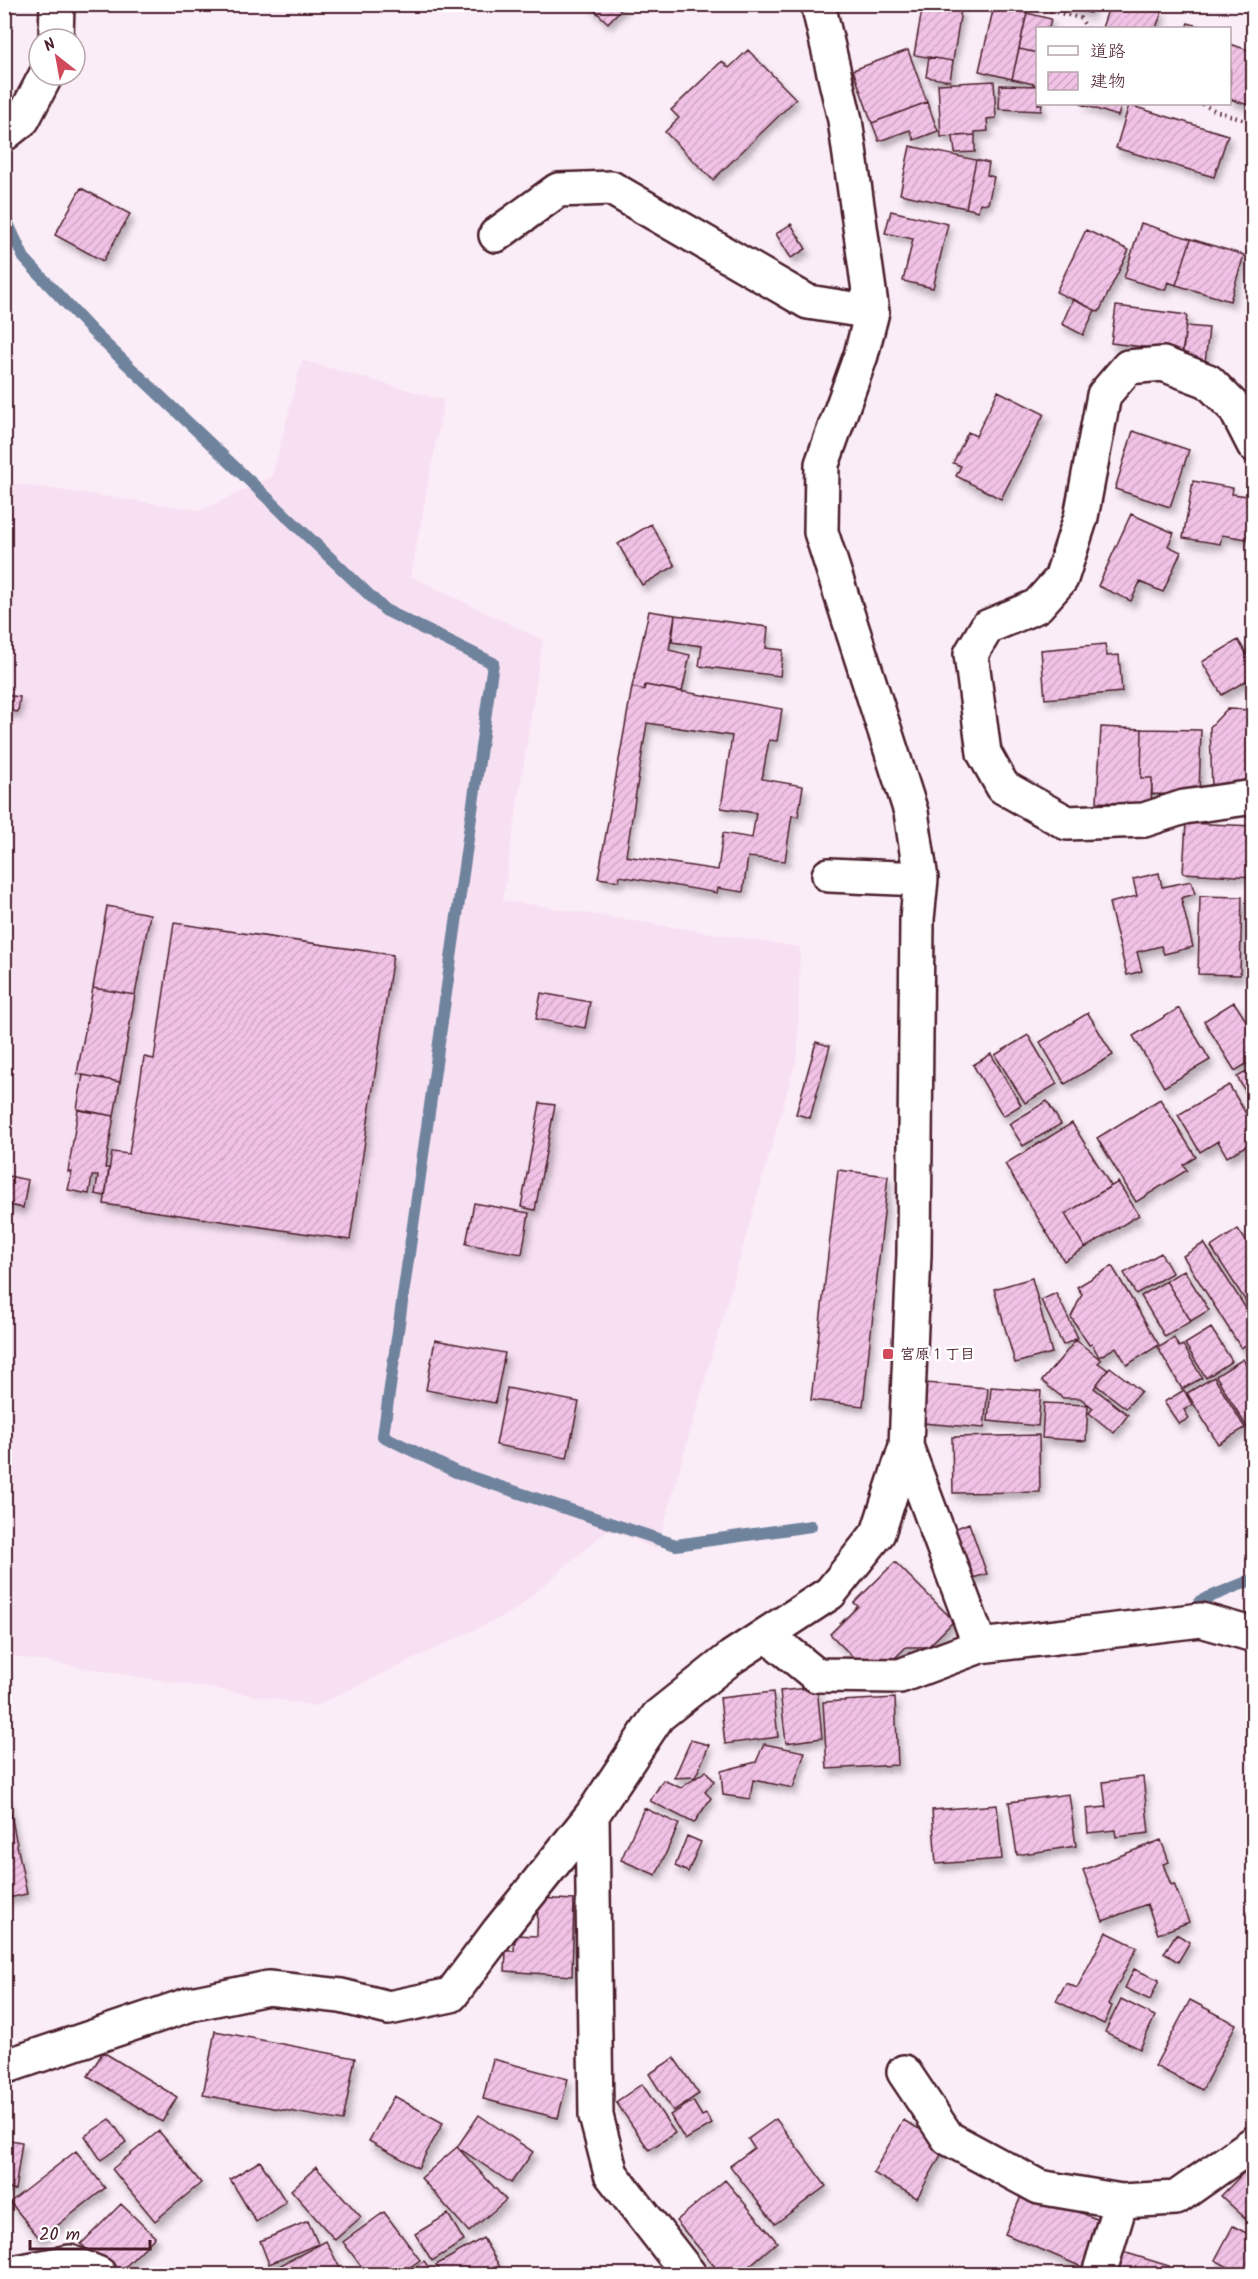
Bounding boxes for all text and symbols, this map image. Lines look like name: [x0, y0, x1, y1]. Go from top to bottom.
north arrow: [27, 27, 87, 87]
legend: [1036, 27, 1231, 105]
text: N: [39, 32, 61, 59]
text: 道路: [1090, 38, 1126, 67]
text: 建物: [1090, 68, 1126, 97]
place label: 宮原１丁目: [900, 1343, 975, 1367]
marker: 宮原１丁目: [881, 1347, 895, 1361]
scale bar: [30, 2213, 150, 2251]
text: 20 m: [39, 2221, 80, 2250]

